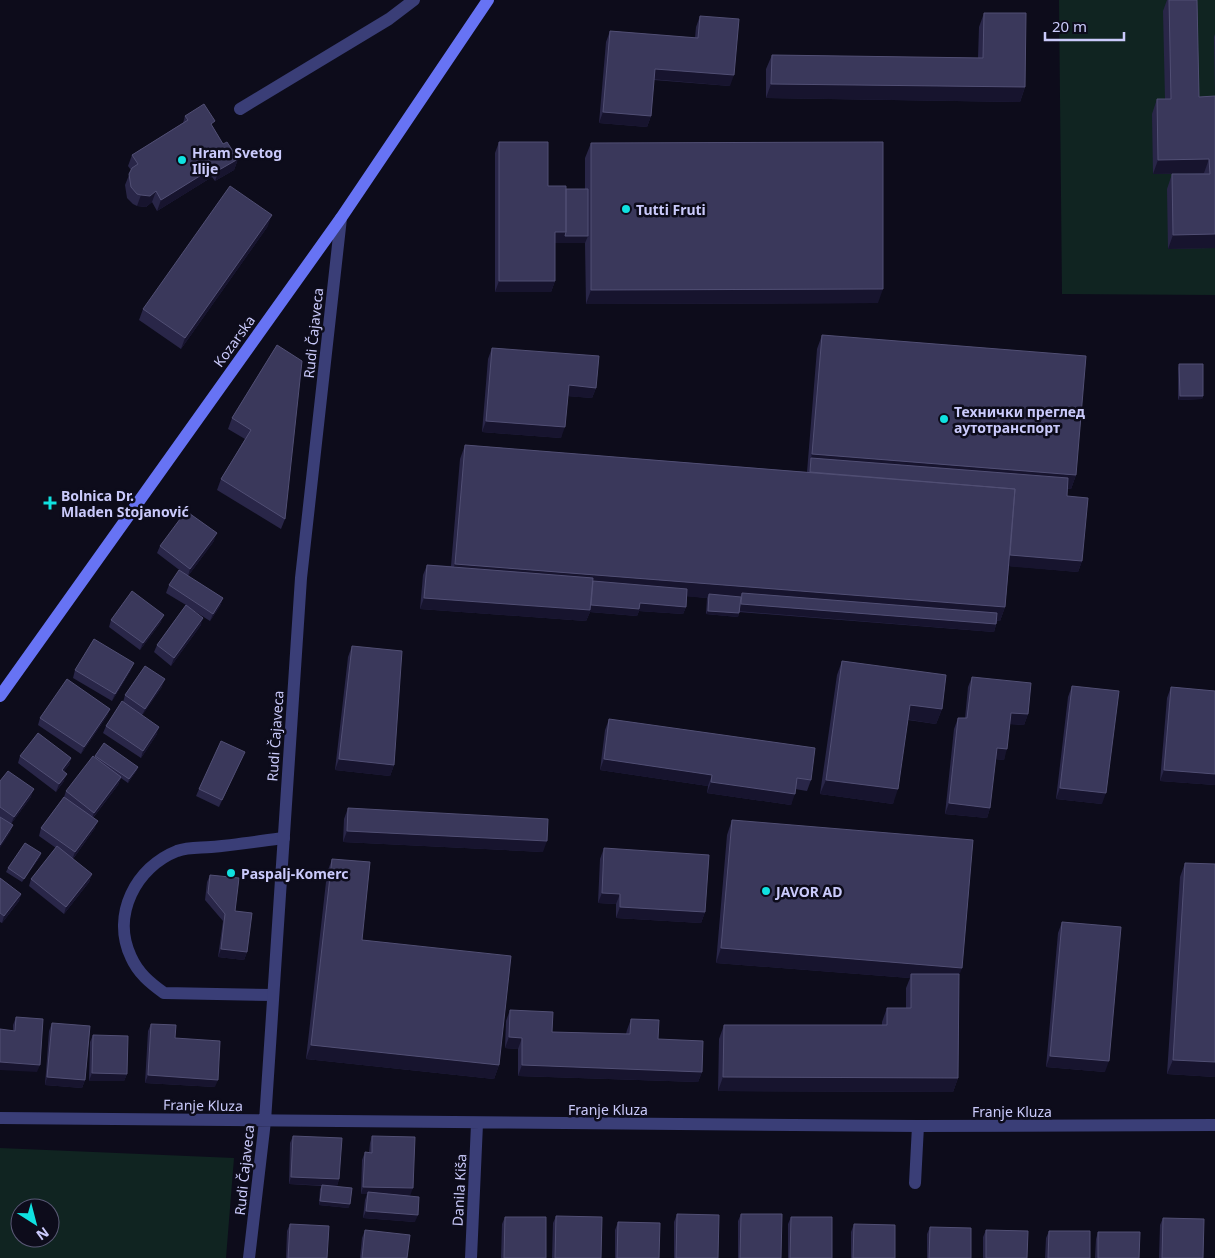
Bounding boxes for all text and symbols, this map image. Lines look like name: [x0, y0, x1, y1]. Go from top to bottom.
scale bar: [1045, 10, 1124, 42]
text: 20 m: [1052, 16, 1087, 36]
place label: Hram Svetog Ilije: [192, 143, 282, 178]
marker: Hram Svetog Ilije: [176, 154, 188, 166]
place label: Tutti Fruti: [636, 200, 706, 219]
marker: Tutti Fruti: [620, 203, 632, 215]
street label: Rudi Čajaveca: [299, 287, 327, 379]
street label: Kozarska: [209, 311, 259, 371]
place label: Технички преглед аутотранспорт: [954, 402, 1085, 437]
marker: Технички преглед аутотранспорт: [938, 413, 950, 425]
place label: Bolnica Dr. Mladen Stojanović: [61, 486, 189, 521]
marker: Bolnica Dr. Mladen Stojanović: [43, 496, 57, 510]
street label: Rudi Čajaveca: [262, 690, 288, 782]
place label: Paspalj-Komerc: [241, 864, 348, 883]
marker: Paspalj-Komerc: [225, 867, 237, 879]
place label: JAVOR AD: [774, 882, 843, 901]
marker: JAVOR AD: [760, 885, 772, 897]
street label: Franje Kluza: [163, 1095, 243, 1115]
street label: Franje Kluza: [568, 1100, 648, 1119]
street label: Franje Kluza: [972, 1102, 1052, 1121]
street label: Rudi Čajaveca: [230, 1124, 258, 1216]
street label: Danila Kiša: [448, 1153, 470, 1227]
north arrow: [10, 1198, 60, 1248]
text: N: [33, 1223, 53, 1245]

